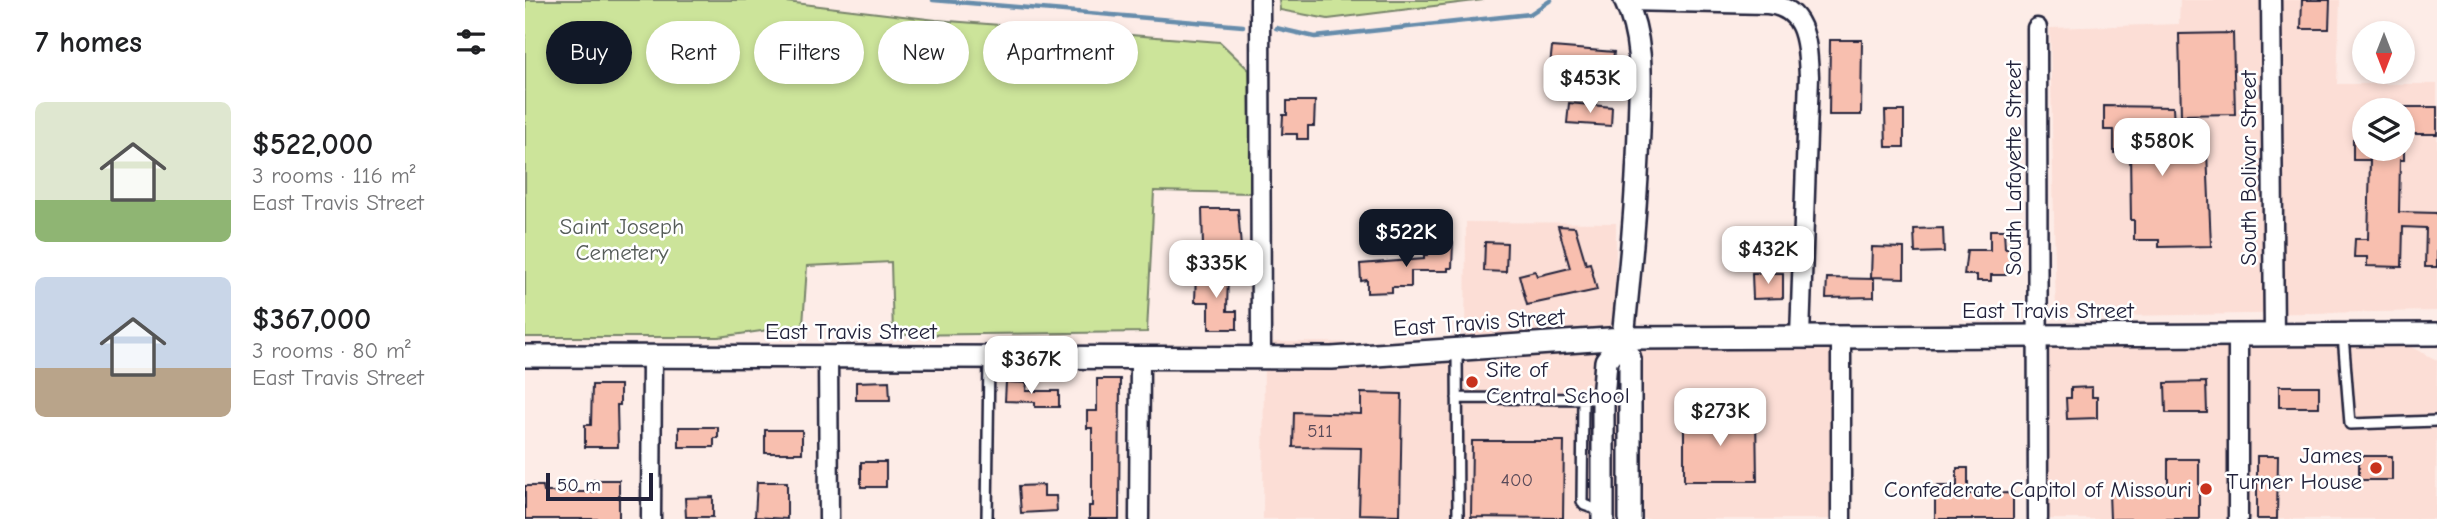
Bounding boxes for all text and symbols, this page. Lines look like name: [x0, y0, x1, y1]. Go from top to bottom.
chip: Buy: [546, 21, 632, 84]
chip: Rent: [646, 21, 740, 84]
chip: Filters: [754, 21, 864, 84]
chip: New: [878, 21, 969, 84]
chip: Apartment: [983, 21, 1138, 84]
north arrow: [2352, 21, 2415, 84]
map controls: [2352, 21, 2415, 161]
icon: filters: [452, 23, 490, 61]
text: 7 homes: [35, 25, 142, 60]
pin: $453K: [1541, 55, 1639, 115]
street label: South Lafayette Street: [2000, 59, 2027, 275]
text: $453K: [1559, 64, 1621, 91]
street label: South Bolivar Street: [2235, 69, 2262, 266]
button: layers: [2352, 98, 2415, 161]
pin: $580K: [2113, 118, 2211, 178]
text: $522,000: [252, 127, 373, 162]
text: $580K: [2130, 127, 2194, 154]
icon: home: [91, 130, 175, 214]
text: 3 rooms · 116 m²: [252, 162, 416, 189]
text: East Travis Street: [252, 189, 424, 216]
pin: $522K: [1357, 210, 1455, 269]
park label: Saint Joseph Cemetery: [560, 213, 684, 266]
text: $522K: [1375, 218, 1437, 245]
pin: $432K: [1719, 226, 1817, 286]
text: $432K: [1738, 235, 1798, 262]
pin: $335K: [1167, 240, 1265, 300]
text: $335K: [1185, 249, 1247, 276]
street label: East Travis Street: [1962, 297, 2135, 324]
text: $367,000: [252, 302, 371, 337]
street label: East Travis Street: [1392, 303, 1567, 342]
icon: home: [91, 305, 175, 389]
street label: East Travis Street: [765, 318, 938, 345]
pin: $367K: [982, 336, 1080, 396]
text: 3 rooms · 80 m²: [252, 337, 411, 364]
text: $367K: [1001, 345, 1061, 372]
place label: Site of Central School: [1486, 356, 1630, 409]
text: East Travis Street: [252, 364, 424, 391]
marker: Site of Central School: [1464, 374, 1480, 390]
pin: $273K: [1671, 388, 1769, 448]
text: $273K: [1690, 397, 1750, 424]
house number: 511: [1307, 420, 1333, 442]
place label: James Turner House: [2226, 442, 2362, 495]
marker: James Turner House: [2368, 460, 2384, 476]
house number: 400: [1501, 469, 1533, 491]
scale bar: [546, 470, 653, 502]
text: 50 m: [557, 474, 601, 496]
place label: Confederate Capitol of Missouri: [1884, 476, 2192, 503]
marker: Confederate Capitol of Missouri: [2198, 481, 2214, 497]

